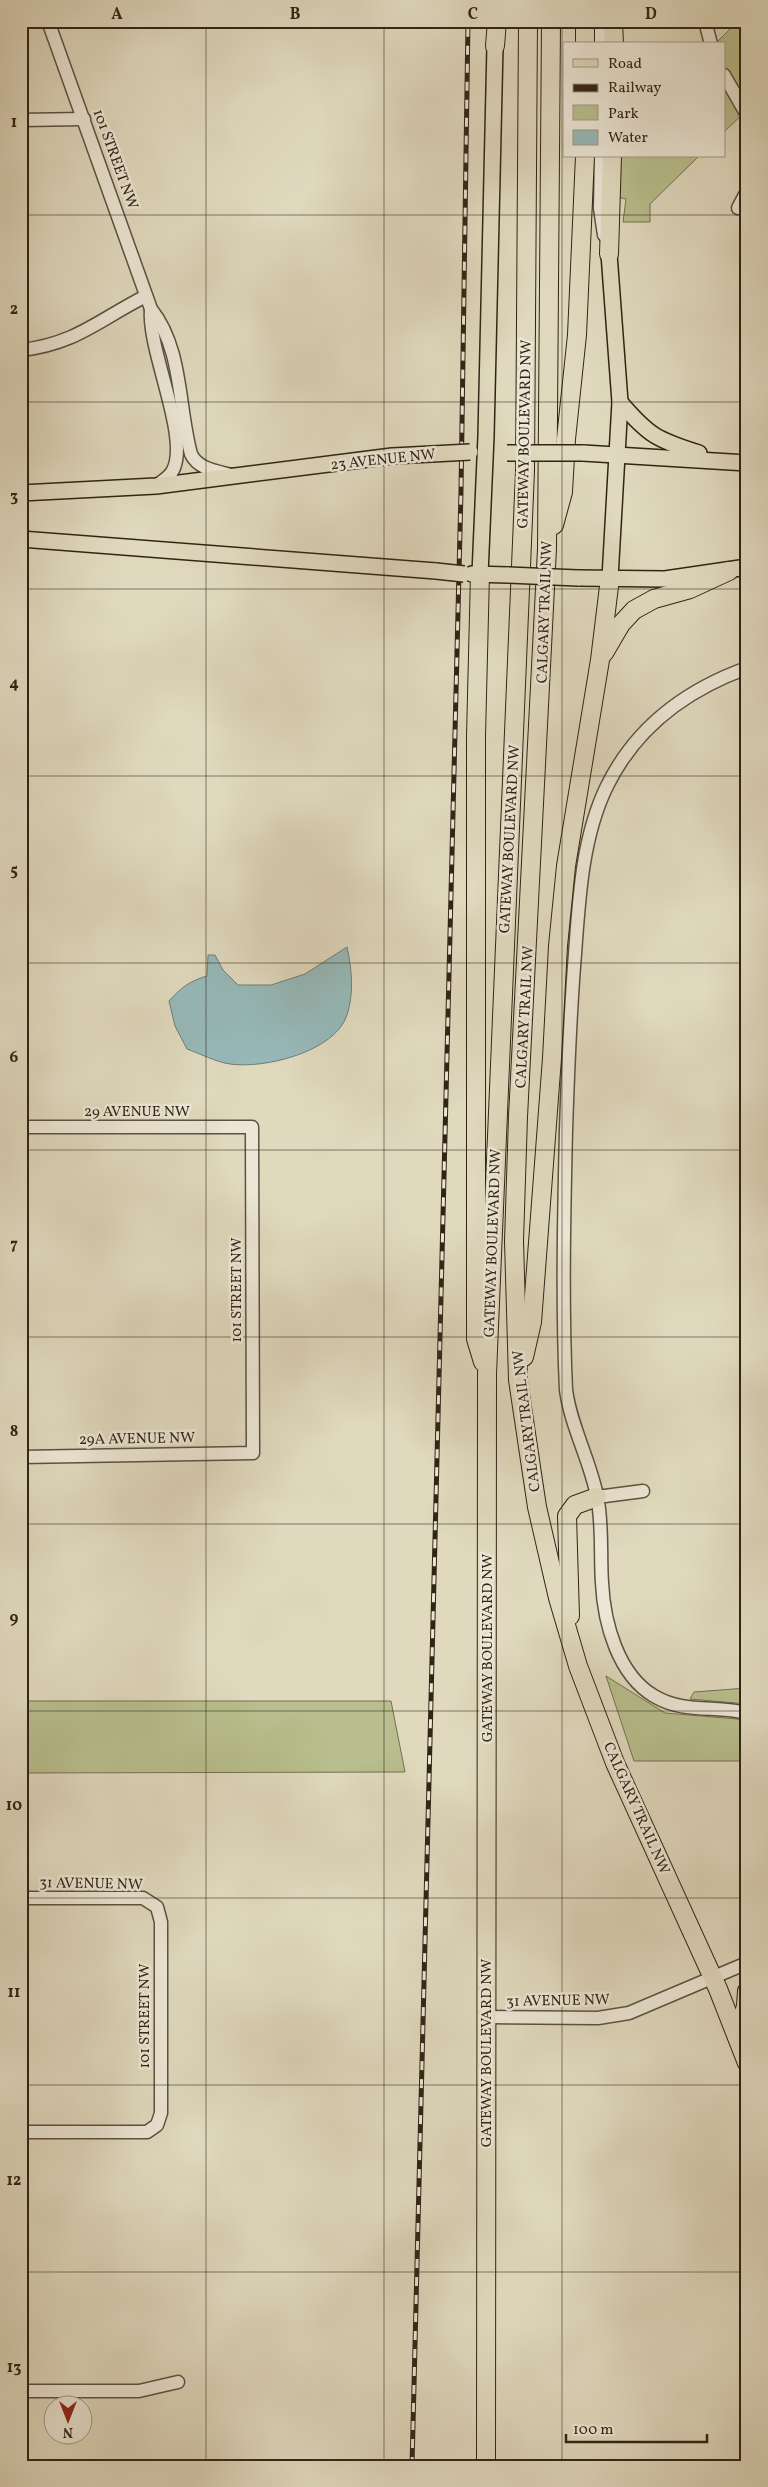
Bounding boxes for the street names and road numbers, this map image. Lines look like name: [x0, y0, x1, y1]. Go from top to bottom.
street label: 101 STREET NW: [87, 106, 142, 213]
street label: GATEWAY BOULEVARD NW: [513, 340, 538, 529]
street label: 23 AVENUE NW: [330, 445, 437, 476]
street label: CALGARY TRAIL NW: [533, 540, 558, 684]
street label: GATEWAY BOULEVARD NW: [495, 744, 526, 934]
street label: CALGARY TRAIL NW: [511, 945, 540, 1089]
street label: 29 AVENUE NW: [84, 1102, 190, 1123]
street label: GATEWAY BOULEVARD NW: [480, 1148, 507, 1338]
street label: 101 STREET NW: [227, 1237, 248, 1343]
street label: CALGARY TRAIL NW: [508, 1349, 547, 1493]
street label: 29A AVENUE NW: [79, 1428, 195, 1451]
street label: GATEWAY BOULEVARD NW: [478, 1554, 499, 1742]
street label: CALGARY TRAIL NW: [597, 1739, 674, 1878]
street label: 31 AVENUE NW: [39, 1873, 143, 1896]
street label: GATEWAY BOULEVARD NW: [477, 1959, 498, 2147]
street label: 101 STREET NW: [135, 1963, 156, 2069]
street label: 31 AVENUE NW: [506, 1990, 610, 2013]

